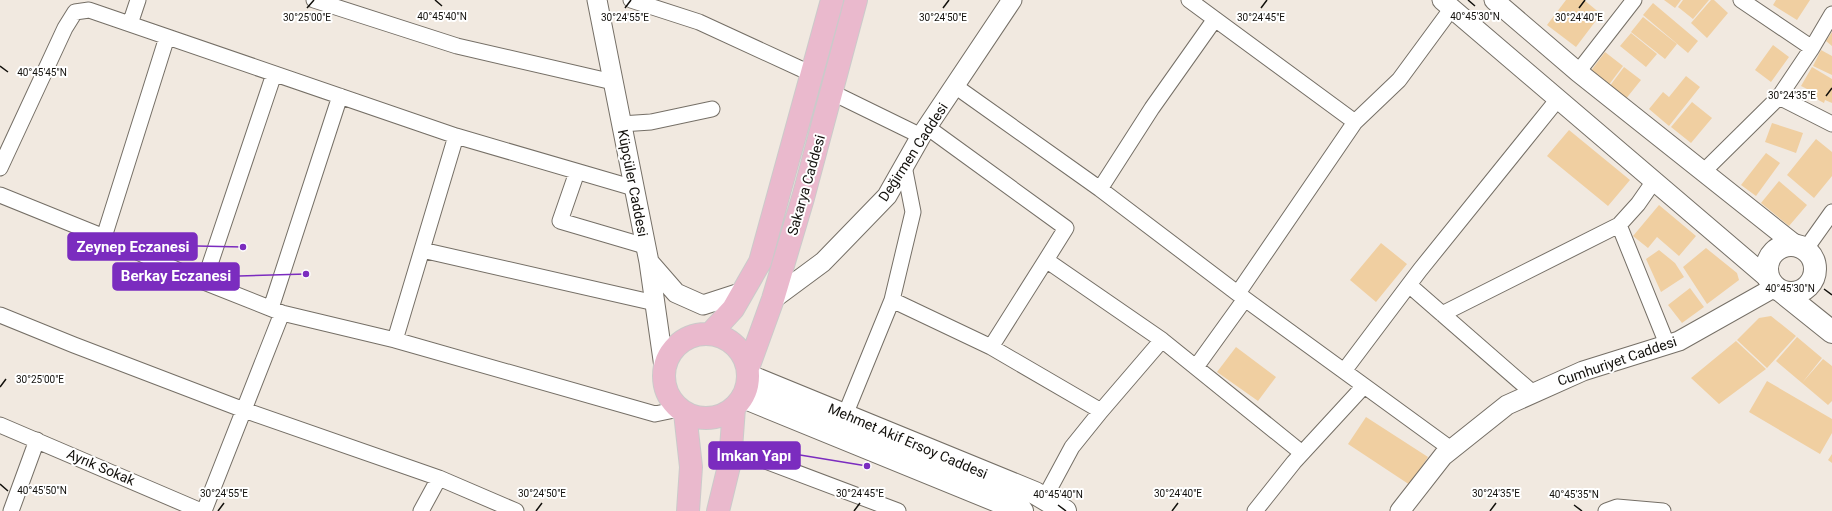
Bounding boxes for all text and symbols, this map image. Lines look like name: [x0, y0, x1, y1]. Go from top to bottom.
text: 40°45'40"N: [417, 11, 467, 22]
text: 40°45'30"N: [1450, 11, 1500, 22]
text: 30°25'00"E: [283, 12, 331, 23]
text: 30°24'55"E: [601, 12, 649, 23]
text: 30°24'50"E: [919, 12, 967, 23]
text: 30°24'45"E: [1237, 12, 1285, 23]
text: 30°24'40"E: [1555, 12, 1603, 23]
text: 40°45'45"N: [17, 67, 67, 78]
text: 30°24'35"E: [1768, 90, 1816, 101]
street label: Değirmen Caddesi: [875, 100, 951, 204]
street label: Küpçüler Caddesi: [615, 128, 651, 238]
street label: Sakarya Caddesi: [784, 133, 828, 237]
callout: Zeynep Eczanesi: [68, 233, 197, 260]
text: Zeynep Eczanesi: [76, 238, 190, 256]
callout: Berkay Eczanesi: [113, 263, 239, 290]
text: Berkay Eczanesi: [121, 267, 231, 285]
text: 40°45'30"N: [1765, 283, 1815, 294]
street label: Cumhuriyet Caddesi: [1555, 333, 1679, 389]
text: 30°25'00"E: [16, 374, 64, 385]
street label: Mehmet Akif Ersoy Caddesi: [826, 400, 990, 482]
callout: İmkan Yapı: [709, 442, 800, 469]
street label: Ayrık Sokak: [65, 446, 138, 489]
text: İmkan Yapı: [717, 447, 791, 465]
text: 40°45'50"N: [17, 485, 67, 496]
text: 30°24'55"E: [200, 488, 248, 499]
text: 30°24'50"E: [518, 488, 566, 499]
text: 30°24'45"E: [836, 488, 884, 499]
text: 30°24'40"E: [1154, 488, 1202, 499]
text: 30°24'35"E: [1472, 488, 1520, 499]
text: 40°45'40"N: [1033, 489, 1083, 500]
text: 40°45'35"N: [1549, 489, 1599, 500]

